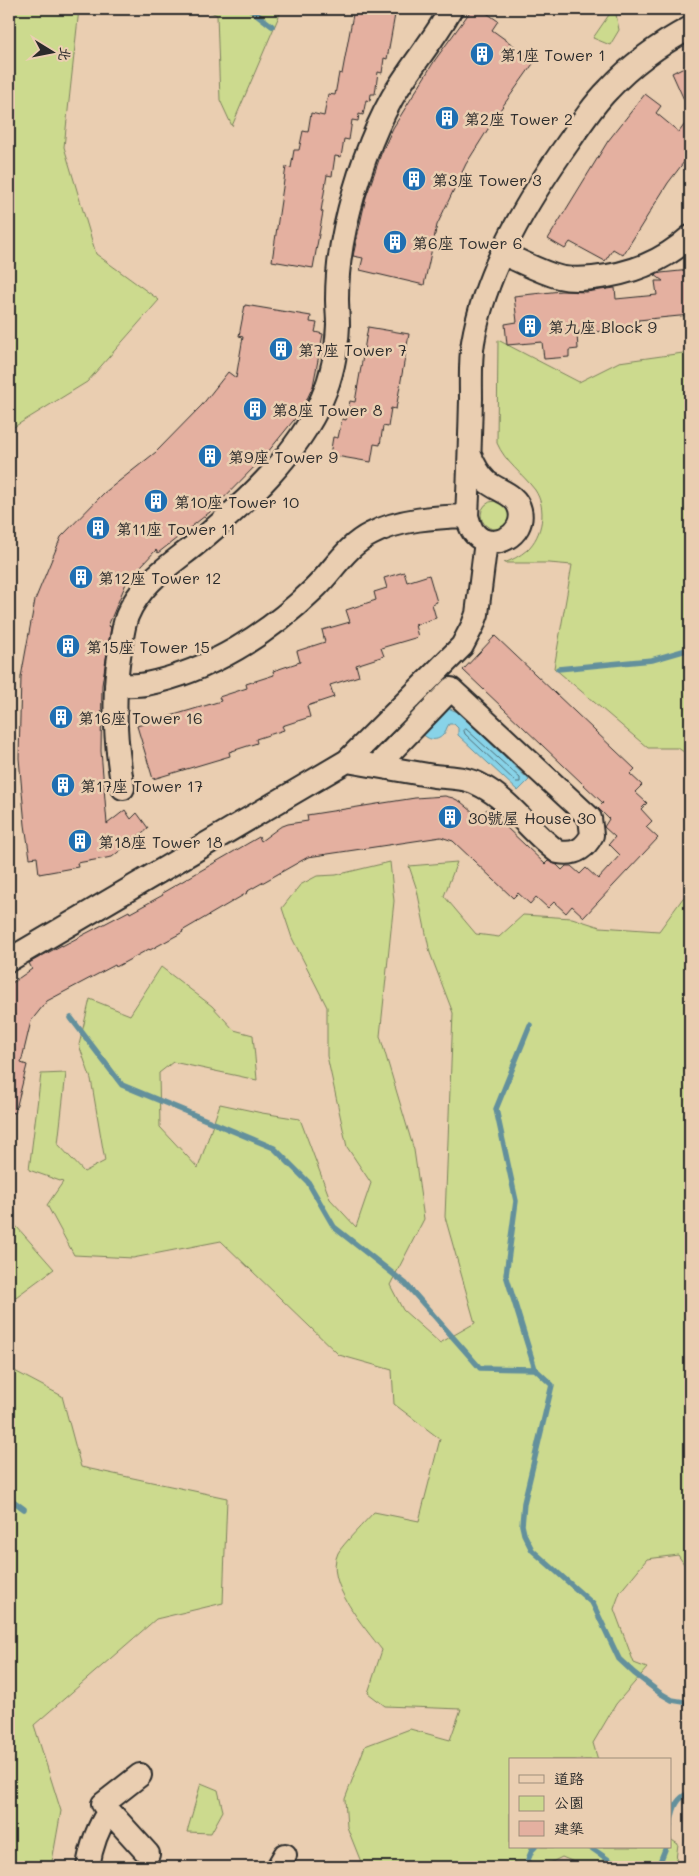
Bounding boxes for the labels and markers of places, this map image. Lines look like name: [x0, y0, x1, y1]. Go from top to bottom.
building icon: 第1座 Tower 1: [469, 41, 495, 67]
place label: 第1座 Tower 1: [500, 44, 605, 65]
building icon: 第2座 Tower 2: [434, 105, 460, 131]
place label: 第2座 Tower 2: [464, 108, 573, 129]
building icon: 第3座 Tower 3: [401, 166, 427, 192]
place label: 第3座 Tower 3: [432, 169, 542, 190]
building icon: 第6座 Tower 6: [382, 229, 408, 255]
place label: 第6座 Tower 6: [412, 232, 522, 253]
building icon: 第九座 Block 9: [517, 313, 543, 339]
place label: 第九座 Block 9: [548, 316, 657, 337]
building icon: 第7座 Tower 7: [268, 336, 294, 362]
place label: 第7座 Tower 7: [298, 339, 407, 360]
building icon: 第8座 Tower 8: [242, 396, 268, 422]
place label: 第8座 Tower 8: [272, 399, 383, 420]
building icon: 第9座 Tower 9: [197, 443, 223, 469]
place label: 第9座 Tower 9: [228, 446, 338, 467]
building icon: 第10座 Tower 10: [143, 488, 169, 514]
place label: 第10座 Tower 10: [174, 491, 299, 512]
building icon: 第11座 Tower 11: [85, 515, 111, 541]
place label: 第11座 Tower 11: [116, 518, 236, 539]
building icon: 第12座 Tower 12: [68, 564, 94, 590]
place label: 第12座 Tower 12: [98, 567, 221, 588]
building icon: 第15座 Tower 15: [55, 633, 81, 659]
place label: 第15座 Tower 15: [86, 636, 210, 657]
building icon: 第16座 Tower 16: [48, 704, 74, 730]
place label: 第16座 Tower 16: [78, 707, 203, 728]
building icon: 第17座 Tower 17: [50, 772, 76, 798]
place label: 第17座 Tower 17: [80, 775, 203, 796]
building icon: 30號屋 House 30: [437, 804, 463, 830]
place label: 30號屋 House 30: [468, 807, 596, 828]
building icon: 第18座 Tower 18: [67, 828, 93, 854]
place label: 第18座 Tower 18: [98, 831, 223, 852]

